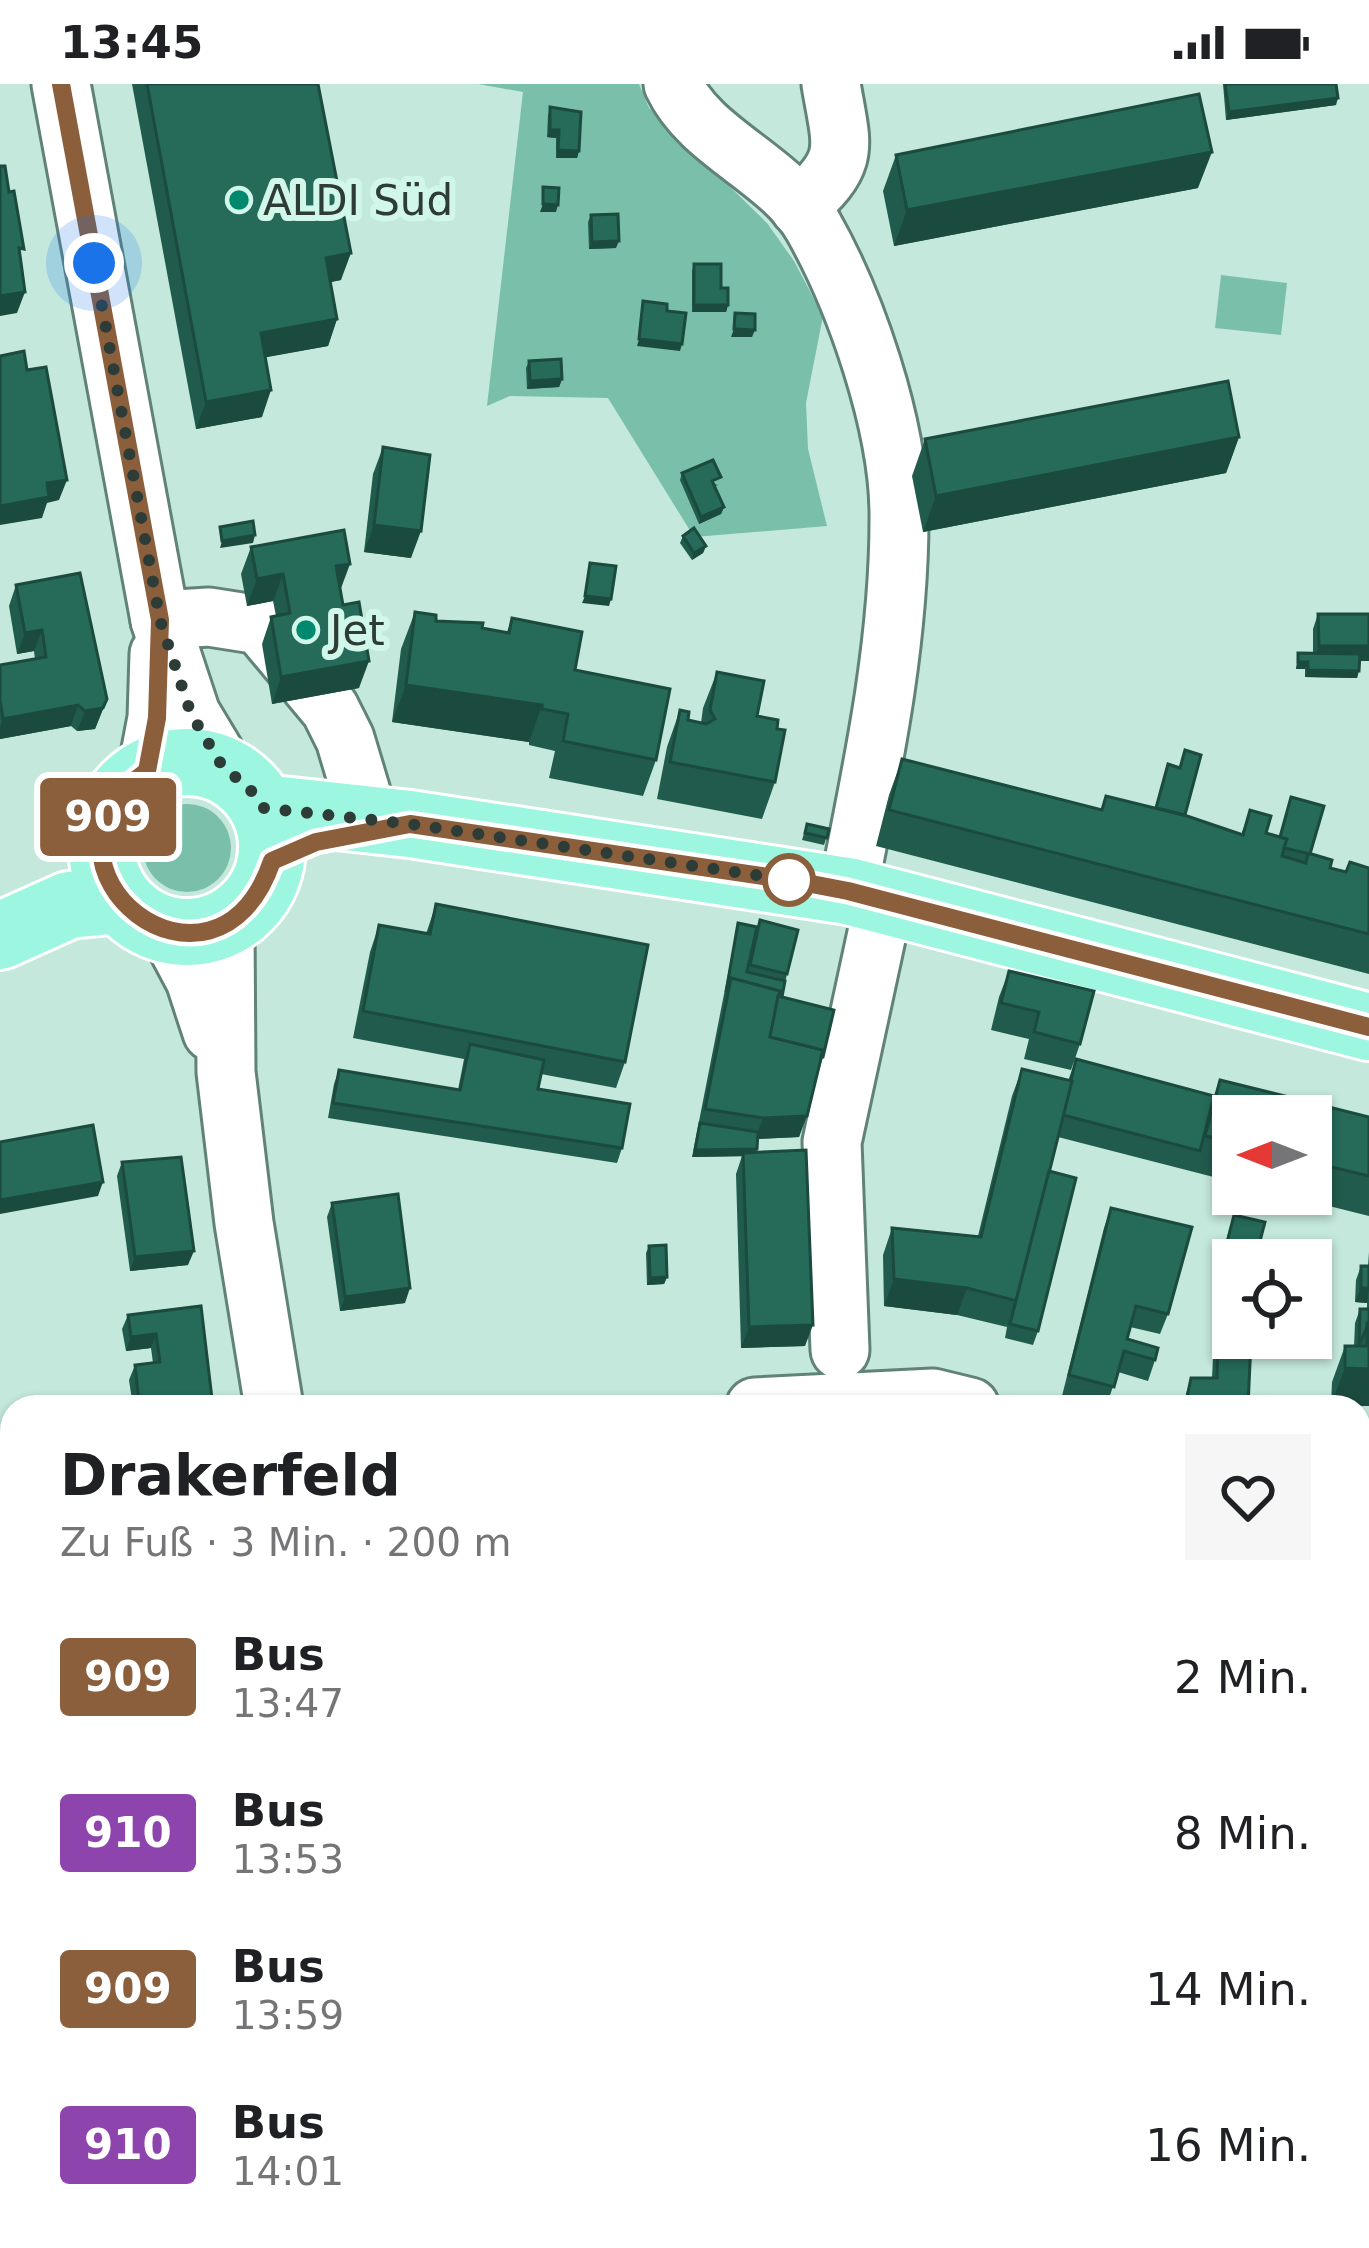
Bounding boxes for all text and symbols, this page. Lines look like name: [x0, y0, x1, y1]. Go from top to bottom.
text: 13:45: [60, 16, 203, 69]
place label: ALDI Süd: [263, 176, 453, 225]
marker: ALDI Süd: [226, 187, 252, 213]
your location: [64, 233, 124, 293]
place label: Jet: [327, 606, 385, 655]
marker: Jet: [293, 617, 319, 643]
line badge: 909: [39, 778, 177, 856]
text: 909: [64, 792, 152, 841]
unlabelled marker: [764, 855, 814, 905]
north arrow: [1212, 1095, 1332, 1215]
map controls: [1212, 1095, 1332, 1359]
button: locate: [1212, 1239, 1332, 1359]
button: heart: [1185, 1434, 1311, 1560]
text: Drakerfeld: [60, 1442, 401, 1508]
text: Zu Fuß · 3 Min. · 200 m: [60, 1520, 511, 1565]
text: Bus: [232, 1628, 325, 1681]
text: 2 Min.: [1174, 1651, 1311, 1704]
text: 909: [84, 1652, 172, 1701]
text: 13:47: [232, 1681, 344, 1726]
text: Bus: [232, 1784, 325, 1837]
text: 8 Min.: [1174, 1807, 1311, 1860]
text: 910: [84, 1808, 172, 1857]
text: 13:53: [232, 1837, 344, 1882]
text: Bus: [232, 1940, 325, 1993]
text: 14 Min.: [1145, 1963, 1311, 2016]
text: 909: [84, 1964, 172, 2013]
text: 13:59: [232, 1993, 344, 2038]
text: Bus: [232, 2096, 325, 2149]
text: 16 Min.: [1145, 2119, 1311, 2172]
text: 910: [84, 2120, 172, 2169]
text: 14:01: [232, 2149, 344, 2194]

